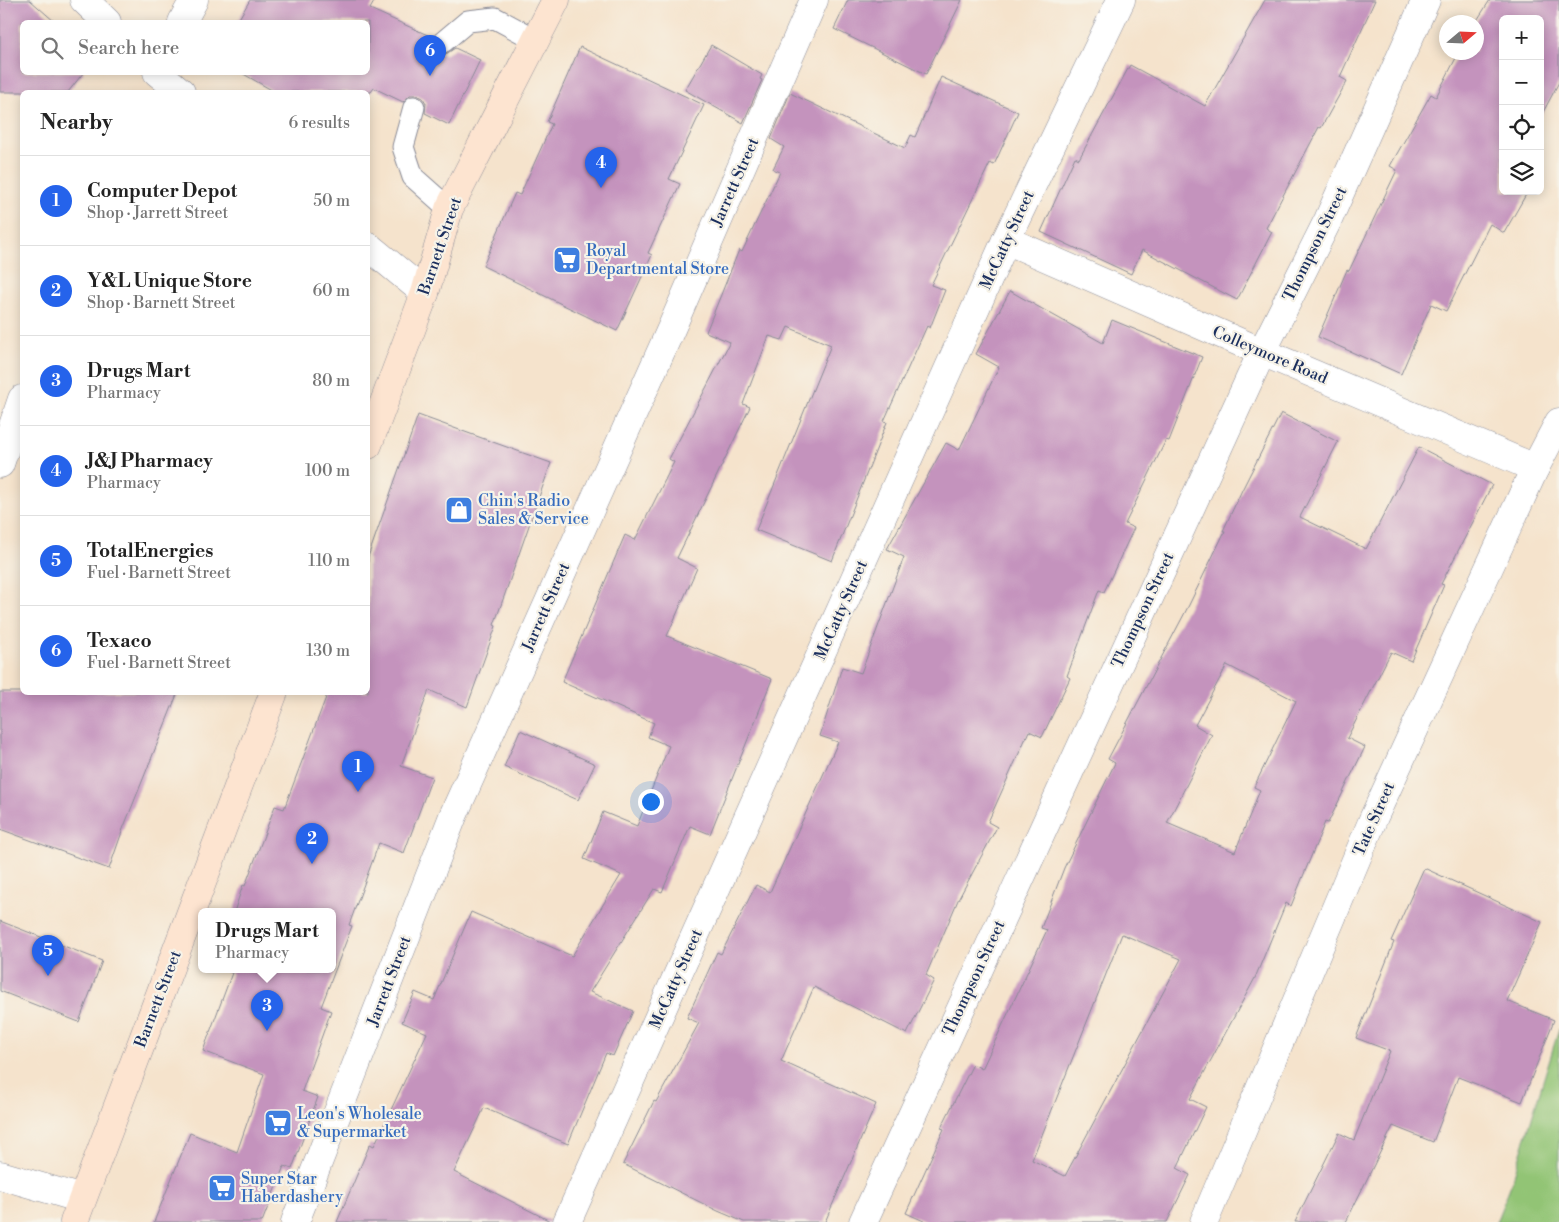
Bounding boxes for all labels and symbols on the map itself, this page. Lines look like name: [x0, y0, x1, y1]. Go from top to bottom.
north arrow: [1439, 15, 1484, 60]
pin: 6: [414, 35, 446, 76]
street label: Jarrett Street: [706, 134, 764, 230]
pin: 4: [585, 147, 617, 188]
street label: Thompson Street: [1279, 183, 1352, 305]
street label: McCatty Street: [975, 187, 1039, 293]
street label: Barnett Street: [414, 194, 466, 299]
place label: Royal Departmental Store: [586, 241, 729, 279]
supermarket icon: Royal Departmental Store: [552, 245, 582, 275]
street label: Colleymore Road: [1209, 322, 1331, 388]
place label: Chin's Radio Sales & Service: [478, 491, 589, 529]
shop icon: Chin's Radio Sales & Service: [444, 495, 474, 525]
street label: Thompson Street: [1108, 549, 1179, 671]
street label: McCatty Street: [810, 557, 872, 663]
street label: Jarrett Street: [517, 559, 575, 655]
pin: 1: [342, 751, 374, 792]
street label: Tate Street: [1349, 779, 1399, 859]
your location: [638, 789, 664, 815]
pin: 2: [296, 823, 328, 864]
street label: Thompson Street: [939, 917, 1010, 1039]
street label: McCatty Street: [645, 926, 707, 1032]
street label: Jarrett Street: [362, 933, 415, 1030]
pin: 5: [32, 935, 64, 976]
street label: Barnett Street: [130, 947, 186, 1051]
pin: 3: [251, 990, 283, 1031]
place label: Leon's Wholesale & Supermarket: [297, 1104, 422, 1142]
supermarket icon: Leon's Wholesale & Supermarket: [263, 1108, 293, 1138]
place label: Super Star Haberdashery: [241, 1169, 343, 1207]
supermarket icon: Super Star Haberdashery: [207, 1173, 237, 1203]

